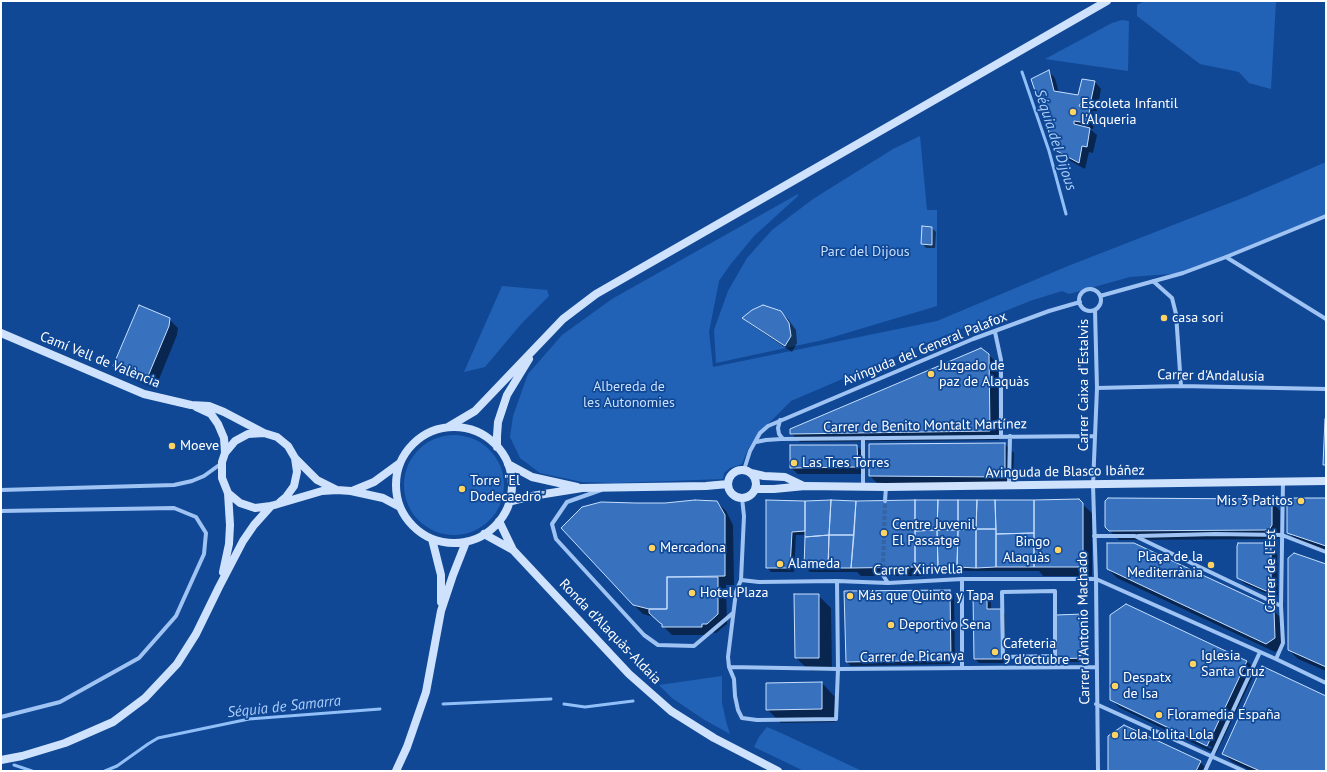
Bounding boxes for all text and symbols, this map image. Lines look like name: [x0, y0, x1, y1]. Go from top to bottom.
water label: Séquia del Dijous: [1030, 87, 1080, 193]
place label: Escoleta Infantil l'Alqueria: [1081, 96, 1178, 128]
marker: Escoleta Infantil l'Alqueria: [1068, 107, 1078, 117]
park label: Parc del Dijous: [820, 244, 910, 260]
street label: Avinguda del General Palafox: [840, 308, 1010, 390]
place label: casa sori: [1172, 310, 1224, 326]
marker: casa sori: [1159, 313, 1169, 323]
street label: Carrer Caixa d'Estalvis: [1076, 319, 1092, 451]
street label: Camí Vell de València: [37, 328, 163, 392]
place label: Juzgado de paz de Alaquàs: [939, 358, 1029, 390]
street label: Carrer d'Andalusia: [1157, 367, 1265, 385]
marker: Juzgado de paz de Alaquàs: [926, 369, 936, 379]
park label: Albereda de les Autonomies: [583, 379, 675, 412]
street label: Carrer de Benito Montalt Martínez: [823, 416, 1027, 436]
place label: Moeve: [180, 438, 219, 454]
marker: Moeve: [167, 441, 177, 451]
place label: Las Tres Torres: [802, 455, 889, 471]
marker: Las Tres Torres: [789, 458, 799, 468]
street label: Avinguda de Blasco Ibáñez: [985, 462, 1145, 482]
place label: Torre "El Dodecaedro": [470, 473, 545, 506]
marker: Torre "El Dodecaedro": [457, 484, 467, 494]
place label: Mis 3 Patitos: [1216, 493, 1293, 509]
marker: Mis 3 Patitos: [1296, 496, 1306, 506]
place label: Centre Juvenil El Passatge: [892, 517, 975, 550]
marker: Centre Juvenil El Passatge: [879, 528, 889, 538]
street label: Carrer de l'Est: [1263, 529, 1279, 613]
place label: Bingo Alaquàs: [1003, 534, 1050, 566]
place label: Mercadona: [660, 540, 726, 556]
marker: Mercadona: [647, 543, 657, 553]
marker: Bingo Alaquàs: [1053, 545, 1063, 555]
place label: Plaça de la Mediterrània: [1127, 549, 1203, 582]
street label: Carrer d'Antonio Machado: [1074, 551, 1094, 705]
place label: Alameda: [788, 556, 840, 572]
marker: Alameda: [775, 559, 785, 569]
marker: Plaça de la Mediterrània: [1206, 560, 1216, 570]
street label: Carrer Xirivella: [873, 561, 963, 579]
street label: Ronda d'Alaquàs-Aldaia: [555, 576, 665, 688]
place label: Hotel Plaza: [700, 585, 769, 601]
marker: Hotel Plaza: [687, 588, 697, 598]
place label: Más que Quinto y Tapa: [858, 588, 994, 604]
marker: Más que Quinto y Tapa: [845, 591, 855, 601]
place label: Deportivo Sena: [899, 617, 991, 633]
marker: Deportivo Sena: [886, 620, 896, 630]
place label: Cafeteria 9 d'octubre: [1003, 636, 1069, 668]
marker: Cafeteria 9 d'octubre: [990, 647, 1000, 657]
street label: Carrer de Picanya: [860, 648, 964, 666]
place label: Iglesia Santa Cruz: [1201, 648, 1265, 680]
marker: Iglesia Santa Cruz: [1188, 659, 1198, 669]
place label: Despatx de Isa: [1123, 670, 1171, 702]
marker: Despatx de Isa: [1110, 681, 1120, 691]
water label: Séquia de Samarra: [226, 692, 342, 722]
place label: Floramedia España: [1167, 707, 1280, 723]
marker: Floramedia España: [1154, 710, 1164, 720]
place label: Lola Lolita Lola: [1123, 727, 1214, 743]
marker: Lola Lolita Lola: [1110, 730, 1120, 740]

